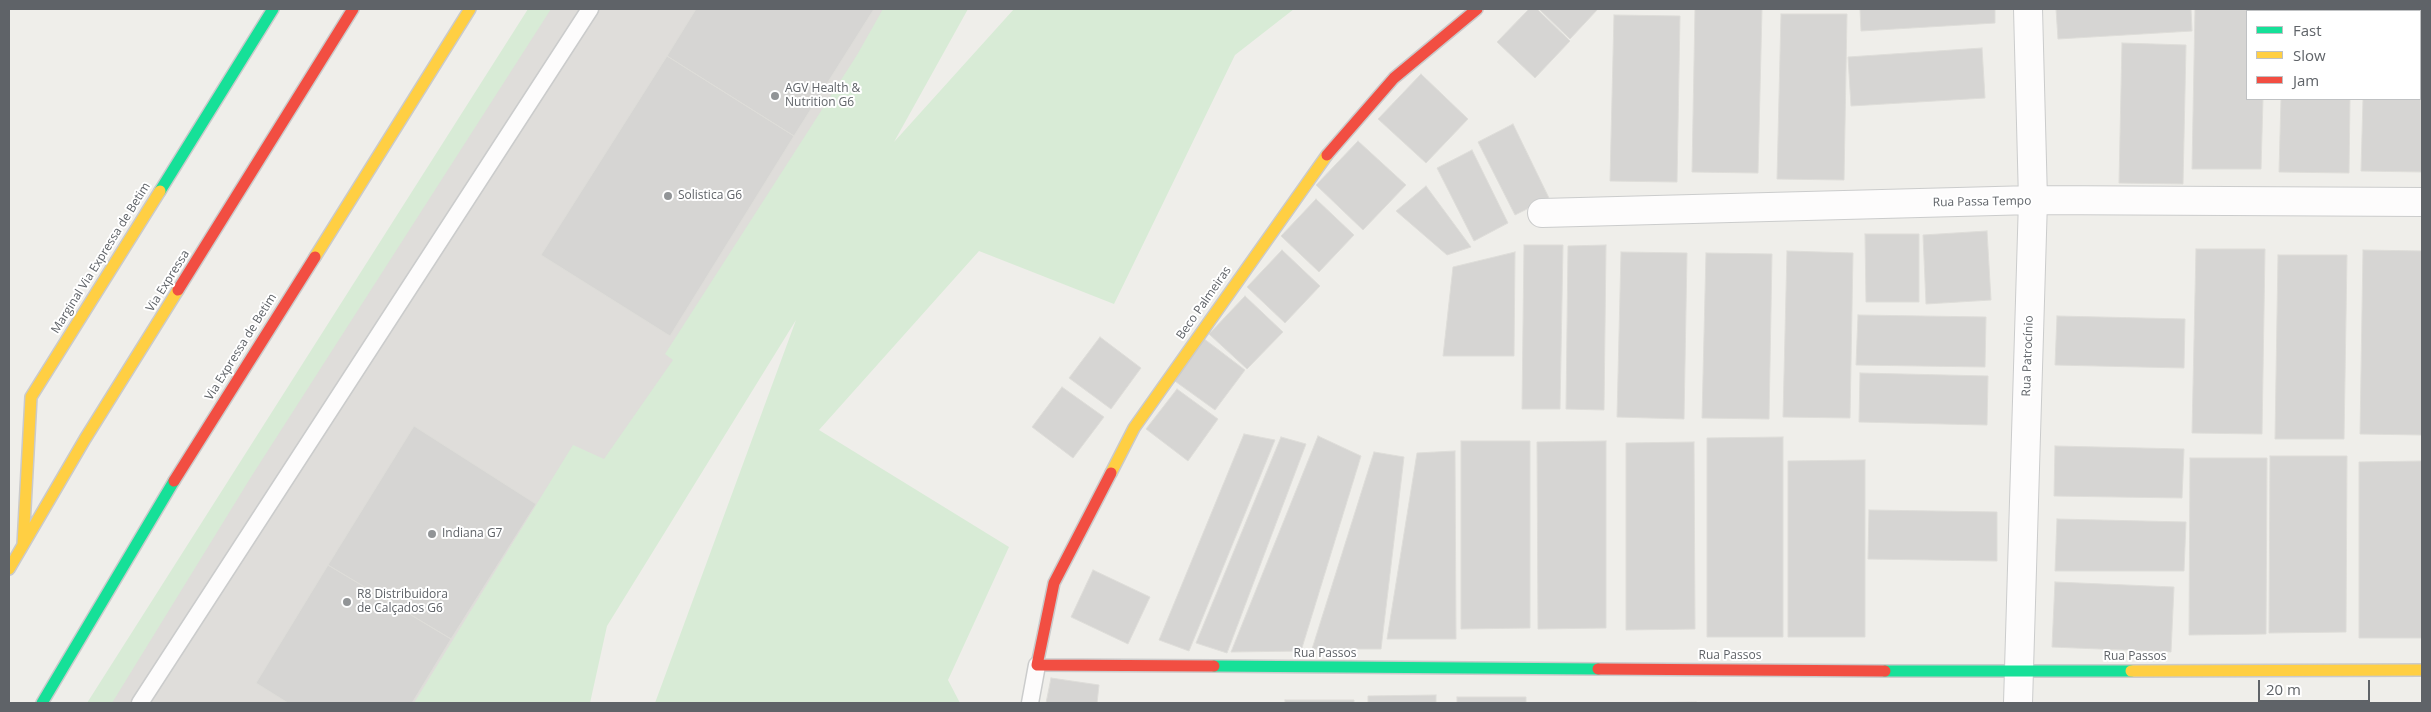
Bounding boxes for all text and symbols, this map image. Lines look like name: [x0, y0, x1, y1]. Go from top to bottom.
legend: [2246, 10, 2421, 100]
text: Fast: [2293, 20, 2322, 40]
text: Slow: [2293, 45, 2326, 65]
text: Jam: [2293, 70, 2319, 90]
place label: AGV Health & Nutrition G6: [785, 82, 860, 110]
marker: AGV Health & Nutrition G6: [769, 90, 781, 102]
street label: Marginal Via Expressa de Betim: [48, 180, 154, 336]
place label: Solistica G6: [678, 189, 742, 203]
marker: Solistica G6: [662, 190, 674, 202]
street label: Rua Passa Tempo: [1933, 194, 2031, 210]
street label: Via Expressa: [143, 247, 193, 315]
street label: Beco Palmeiras: [1174, 264, 1234, 342]
street label: Via Expressa de Betim: [202, 291, 280, 403]
street label: Rua Patrocínio: [2019, 315, 2037, 397]
place label: Indiana G7: [442, 527, 502, 541]
marker: Indiana G7: [426, 528, 438, 540]
place label: R8 Distribuidora de Calçados G6: [357, 588, 448, 616]
marker: R8 Distribuidora de Calçados G6: [341, 596, 353, 608]
street label: Rua Passos: [1294, 647, 1356, 661]
street label: Rua Passos: [1699, 649, 1761, 663]
street label: Rua Passos: [2104, 650, 2166, 664]
scale bar: [2261, 670, 2374, 702]
text: 20 m: [2266, 679, 2301, 699]

